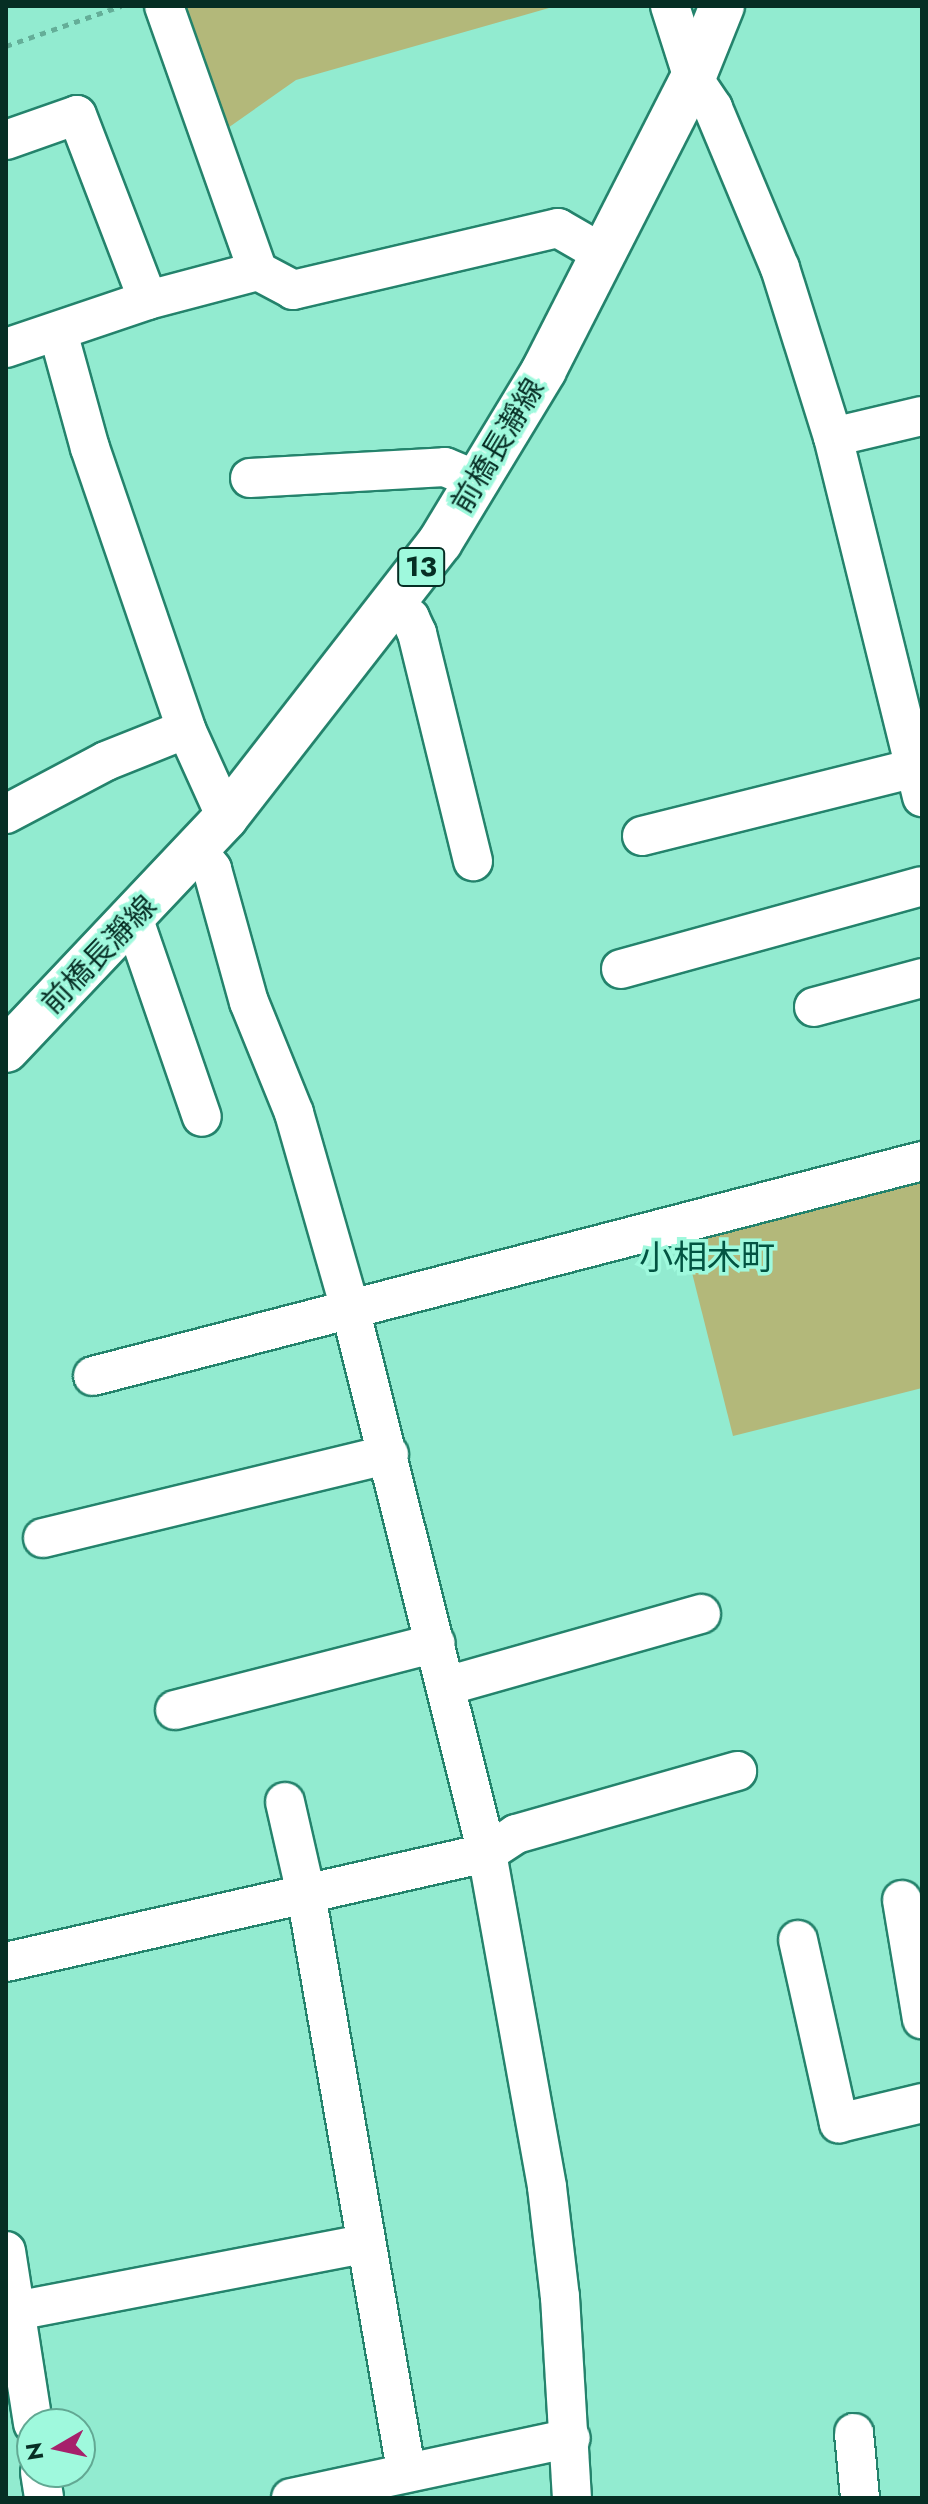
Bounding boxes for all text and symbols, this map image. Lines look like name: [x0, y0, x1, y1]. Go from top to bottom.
street label: 前橋長瀞線: [444, 372, 552, 520]
road number: 13: [397, 543, 445, 591]
street label: 前橋長瀞線: [34, 889, 164, 1021]
district label: 小相木町: [639, 1238, 775, 1278]
north arrow: [16, 2408, 96, 2488]
text: N: [17, 2440, 51, 2463]

